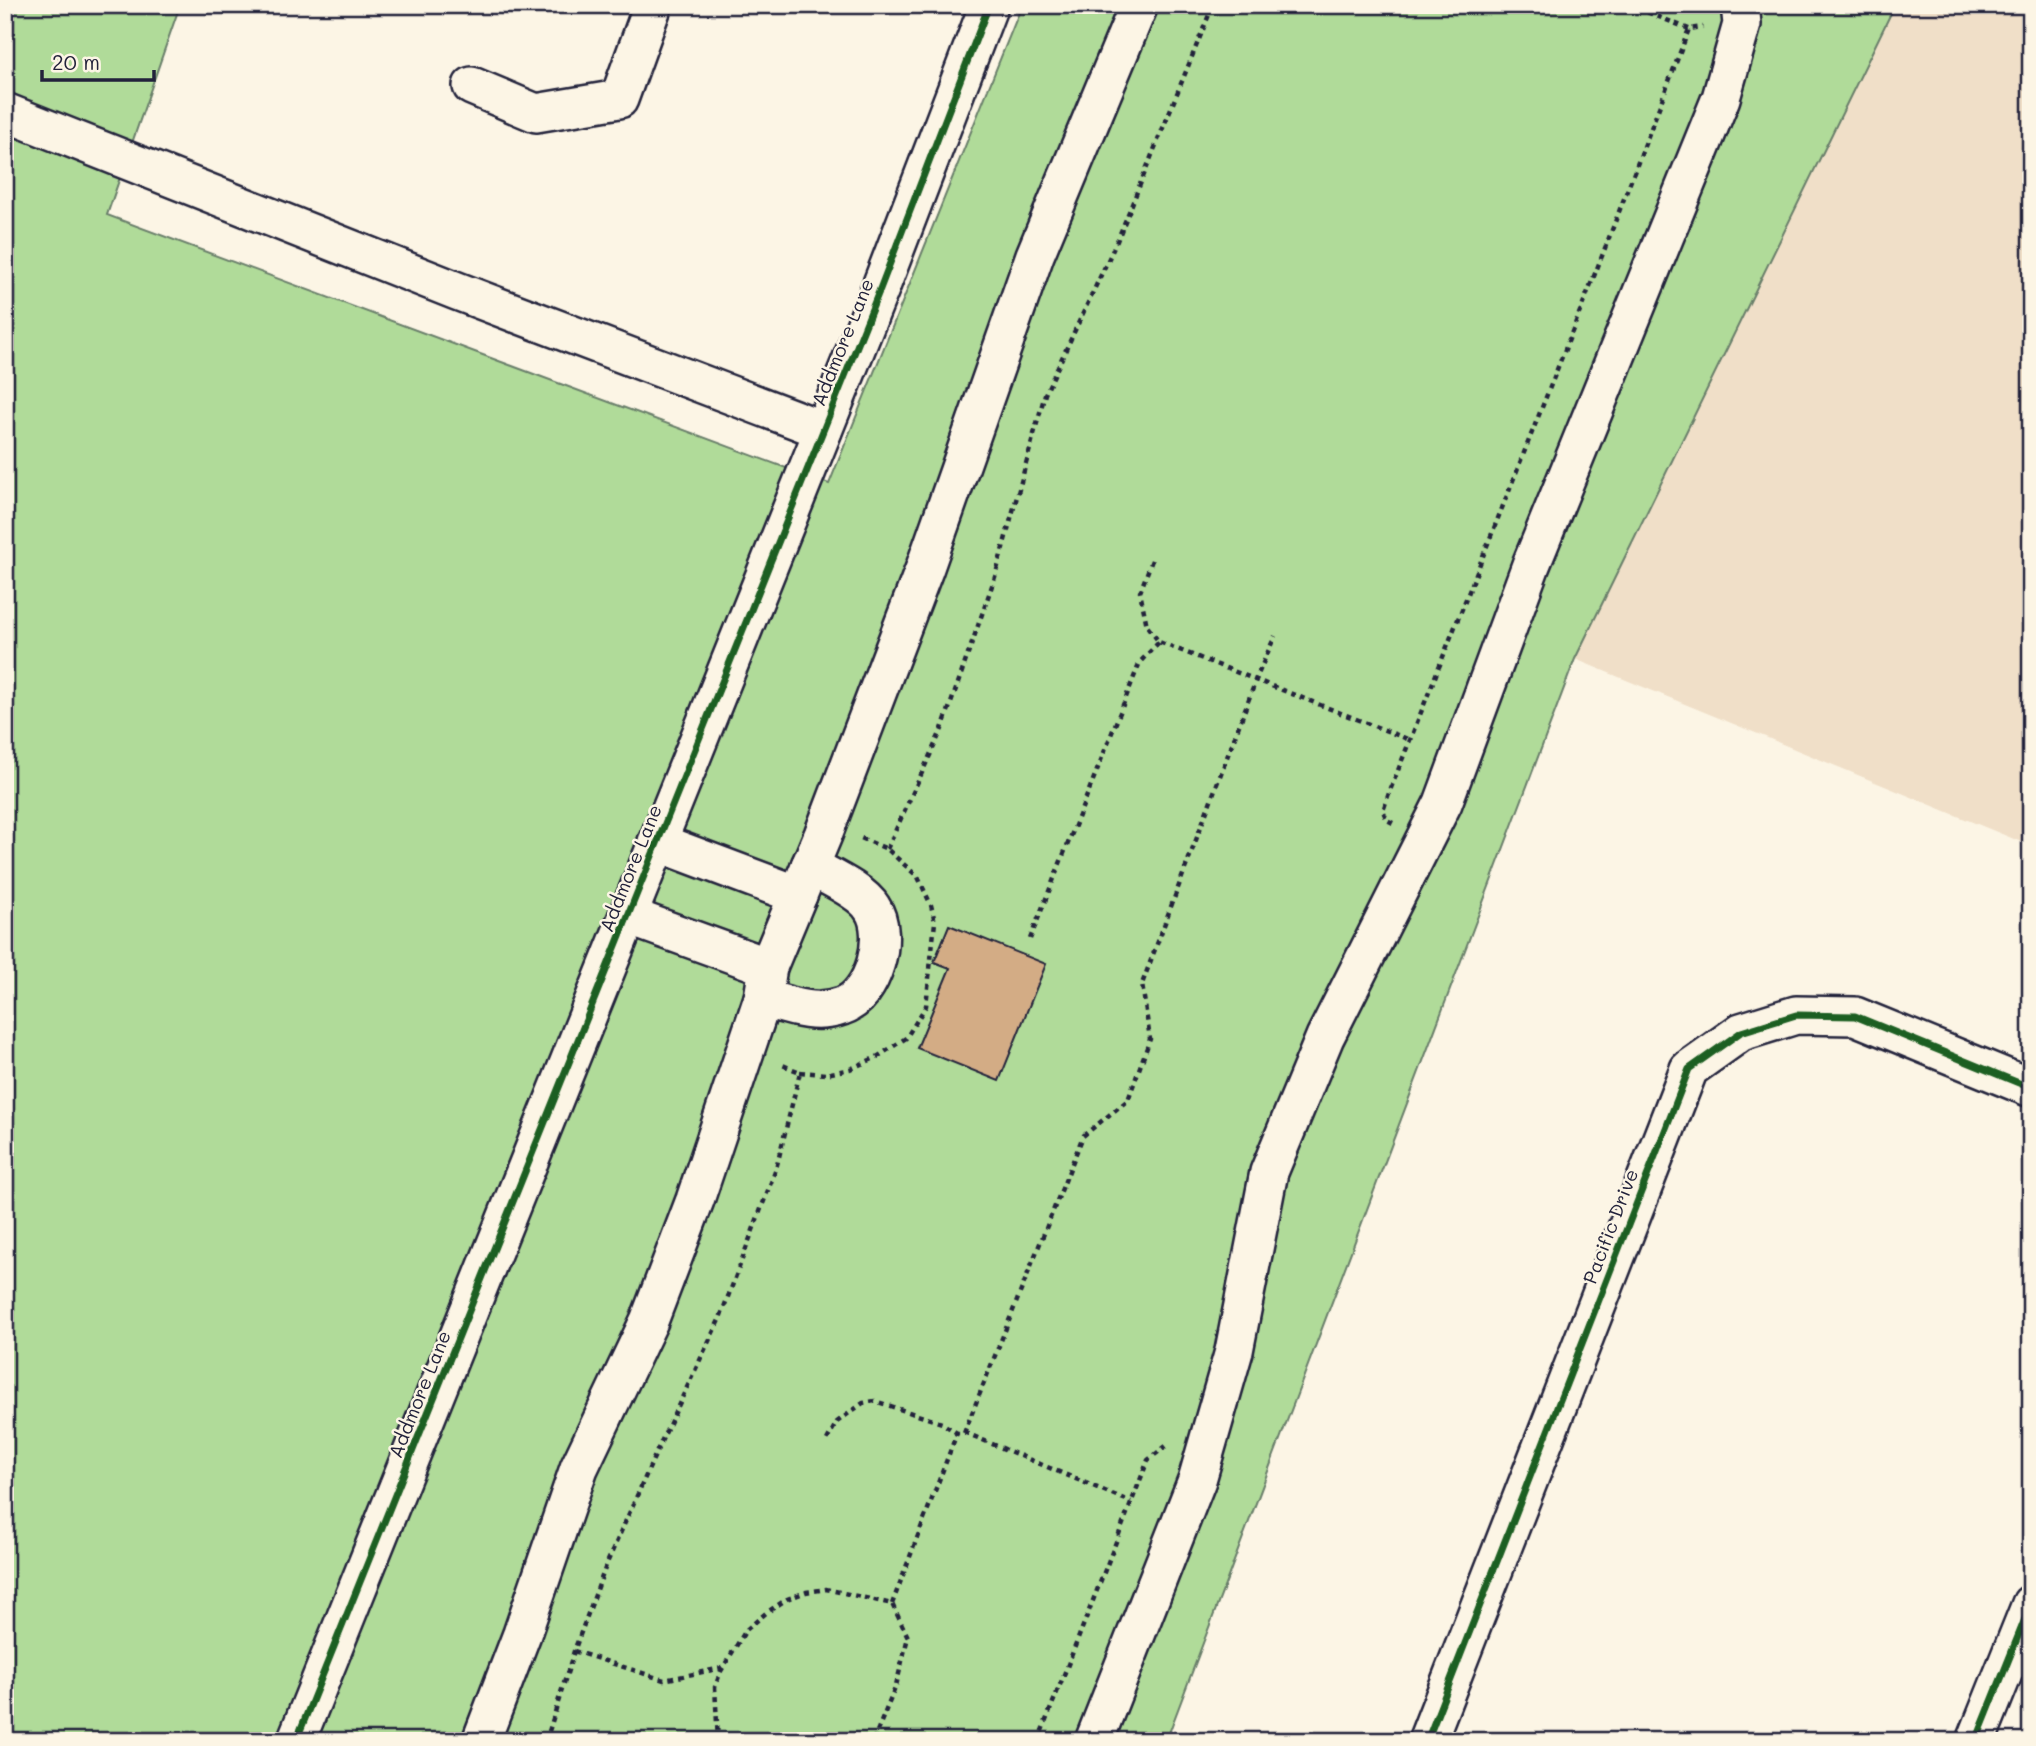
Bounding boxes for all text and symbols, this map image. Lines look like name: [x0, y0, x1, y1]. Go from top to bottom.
scale bar: [42, 38, 154, 82]
text: 20 m: [52, 48, 100, 75]
street label: Addmore Lane: [805, 275, 879, 409]
street label: Addmore Lane: [593, 801, 667, 935]
street label: Pacific Drive: [1577, 1165, 1643, 1287]
street label: Addmore Lane: [382, 1327, 456, 1461]

